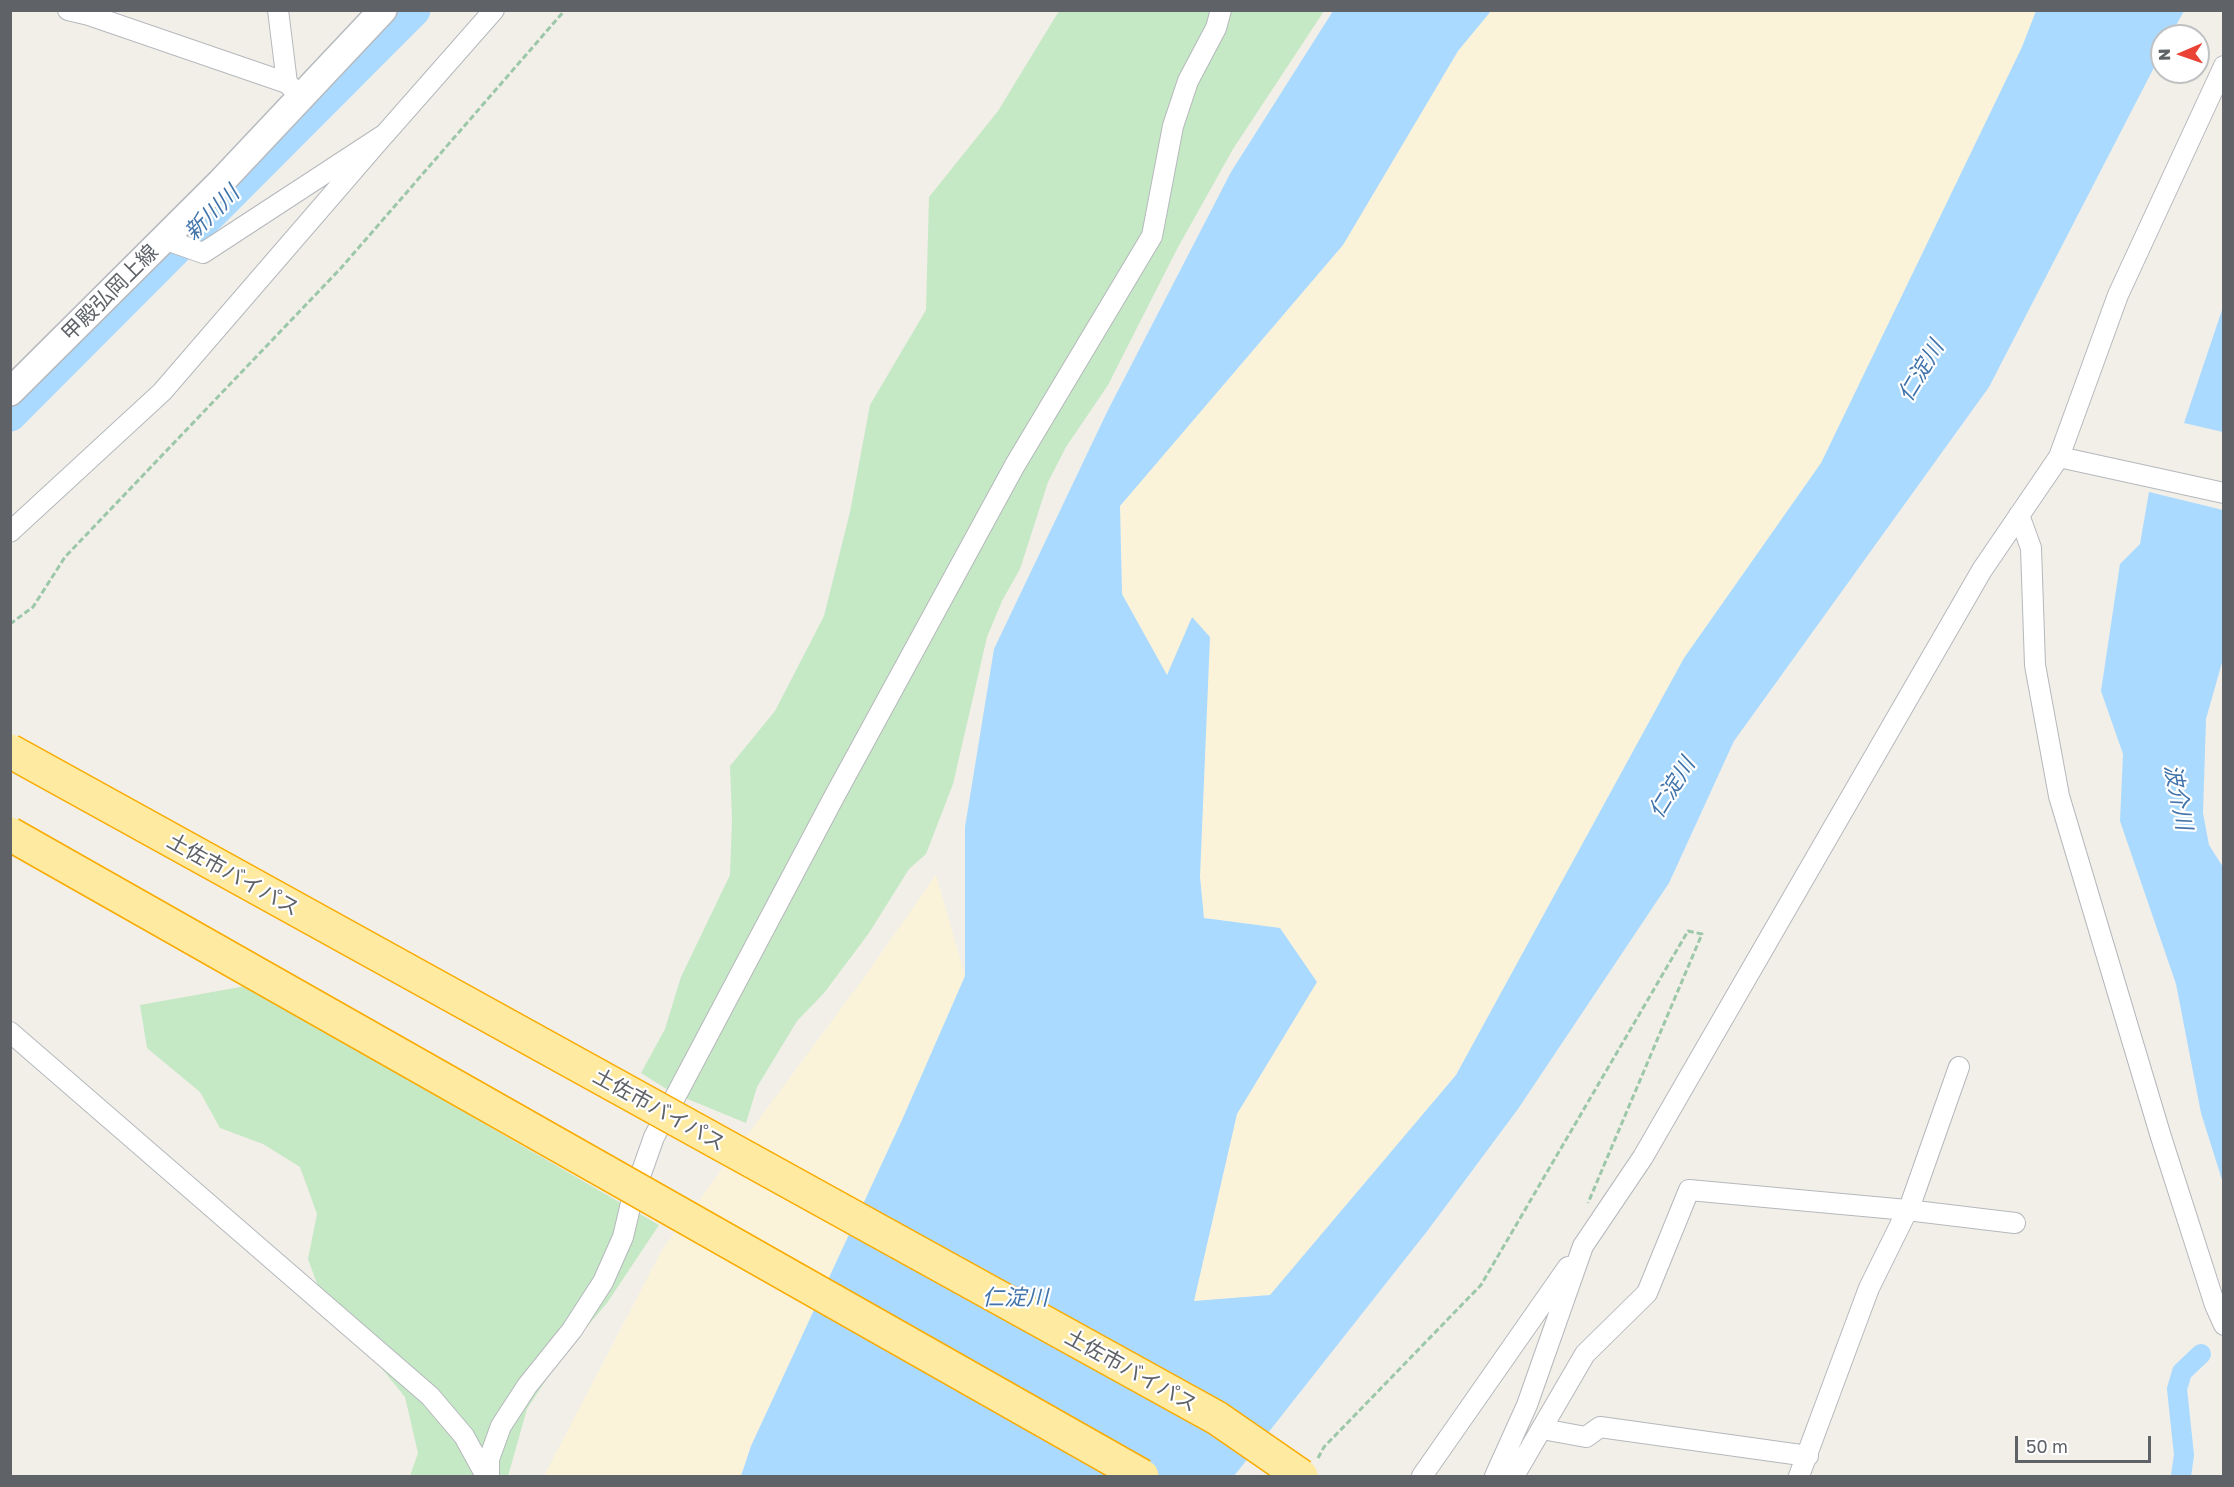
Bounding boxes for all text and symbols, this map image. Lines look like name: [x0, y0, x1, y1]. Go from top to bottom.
north arrow: [2150, 24, 2210, 84]
text: N: [2154, 48, 2174, 61]
water label: 新川川: [179, 180, 245, 246]
street label: 甲殿弘岡上線: [57, 240, 163, 346]
water label: 仁淀川: [1893, 336, 1949, 406]
water label: 仁淀川: [1643, 753, 1701, 823]
water label: 波介川: [2159, 762, 2197, 832]
street label: 土佐市バイパス: [163, 828, 303, 922]
street label: 土佐市バイパス: [589, 1063, 729, 1157]
water label: 仁淀川: [982, 1285, 1048, 1311]
street label: 土佐市バイパス: [1061, 1324, 1201, 1418]
scale bar: [2018, 1424, 2154, 1462]
text: 50 m: [2026, 1435, 2068, 1457]

